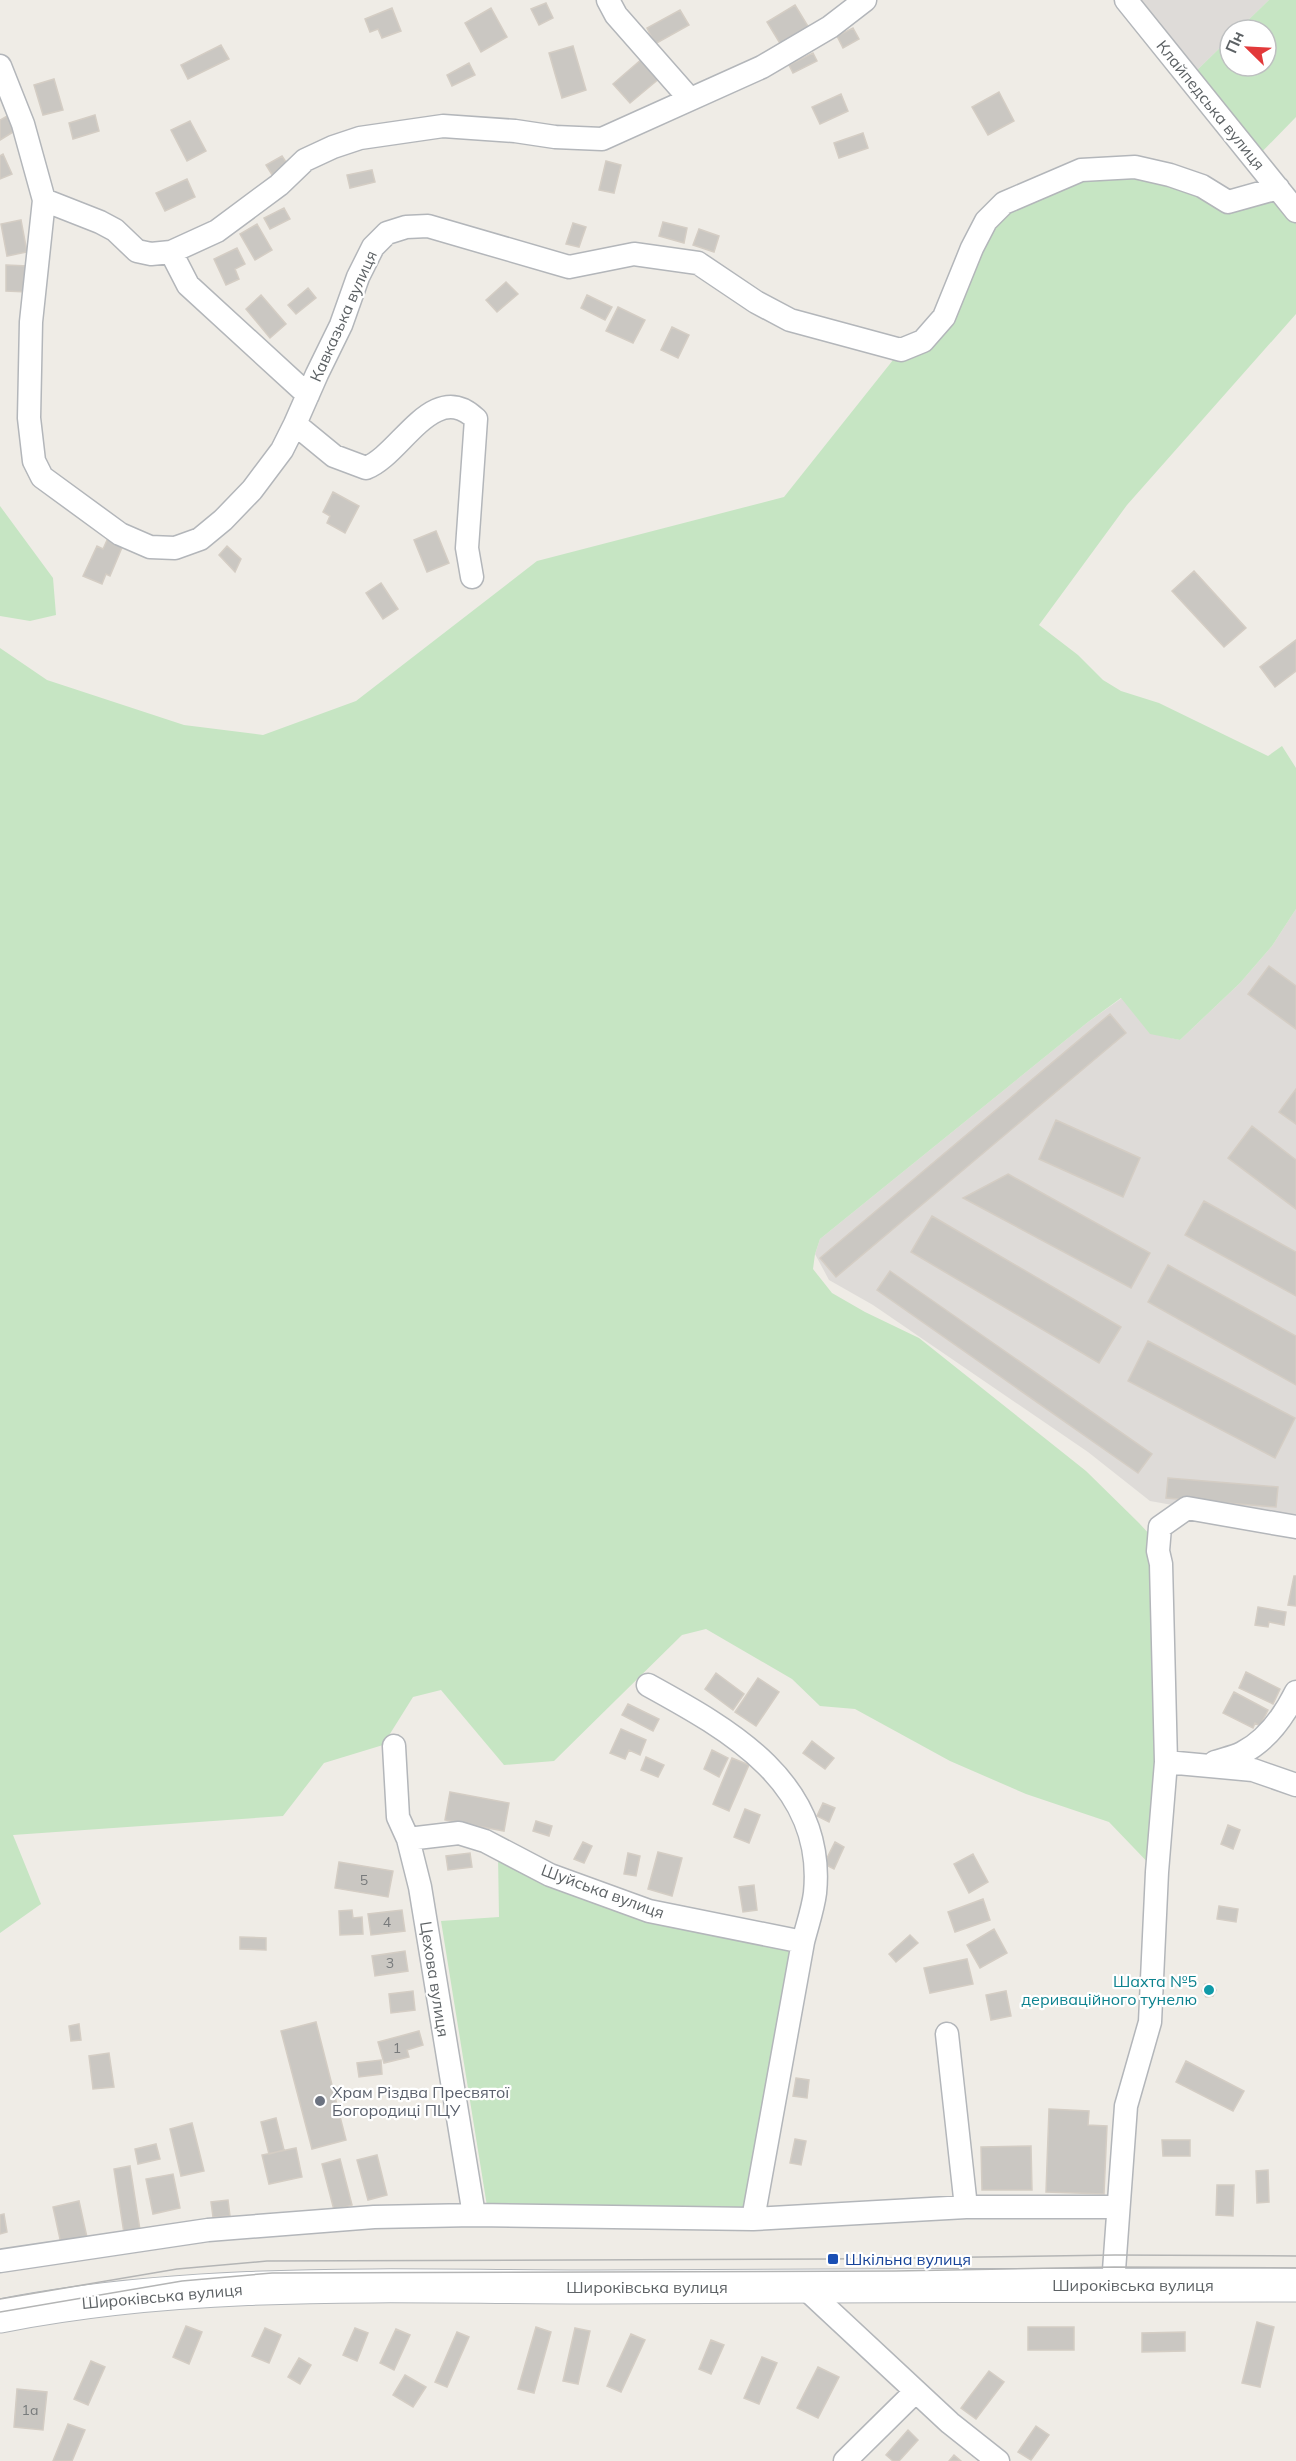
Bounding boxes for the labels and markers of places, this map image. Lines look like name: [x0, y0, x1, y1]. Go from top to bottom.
place label: Шахта №5 дериваційного тунелю: [1021, 1971, 1197, 2009]
marker: Шахта №5 дериваційного тунелю: [1202, 1983, 1216, 1997]
place label: Храм Різдва Пресвятої Богородиці ПЦУ: [332, 2082, 510, 2120]
marker: Храм Різдва Пресвятої Богородиці ПЦУ: [313, 2094, 327, 2108]
place label: Шкільна вулиця: [845, 2249, 971, 2269]
marker: Шкільна вулиця: [826, 2252, 840, 2266]

